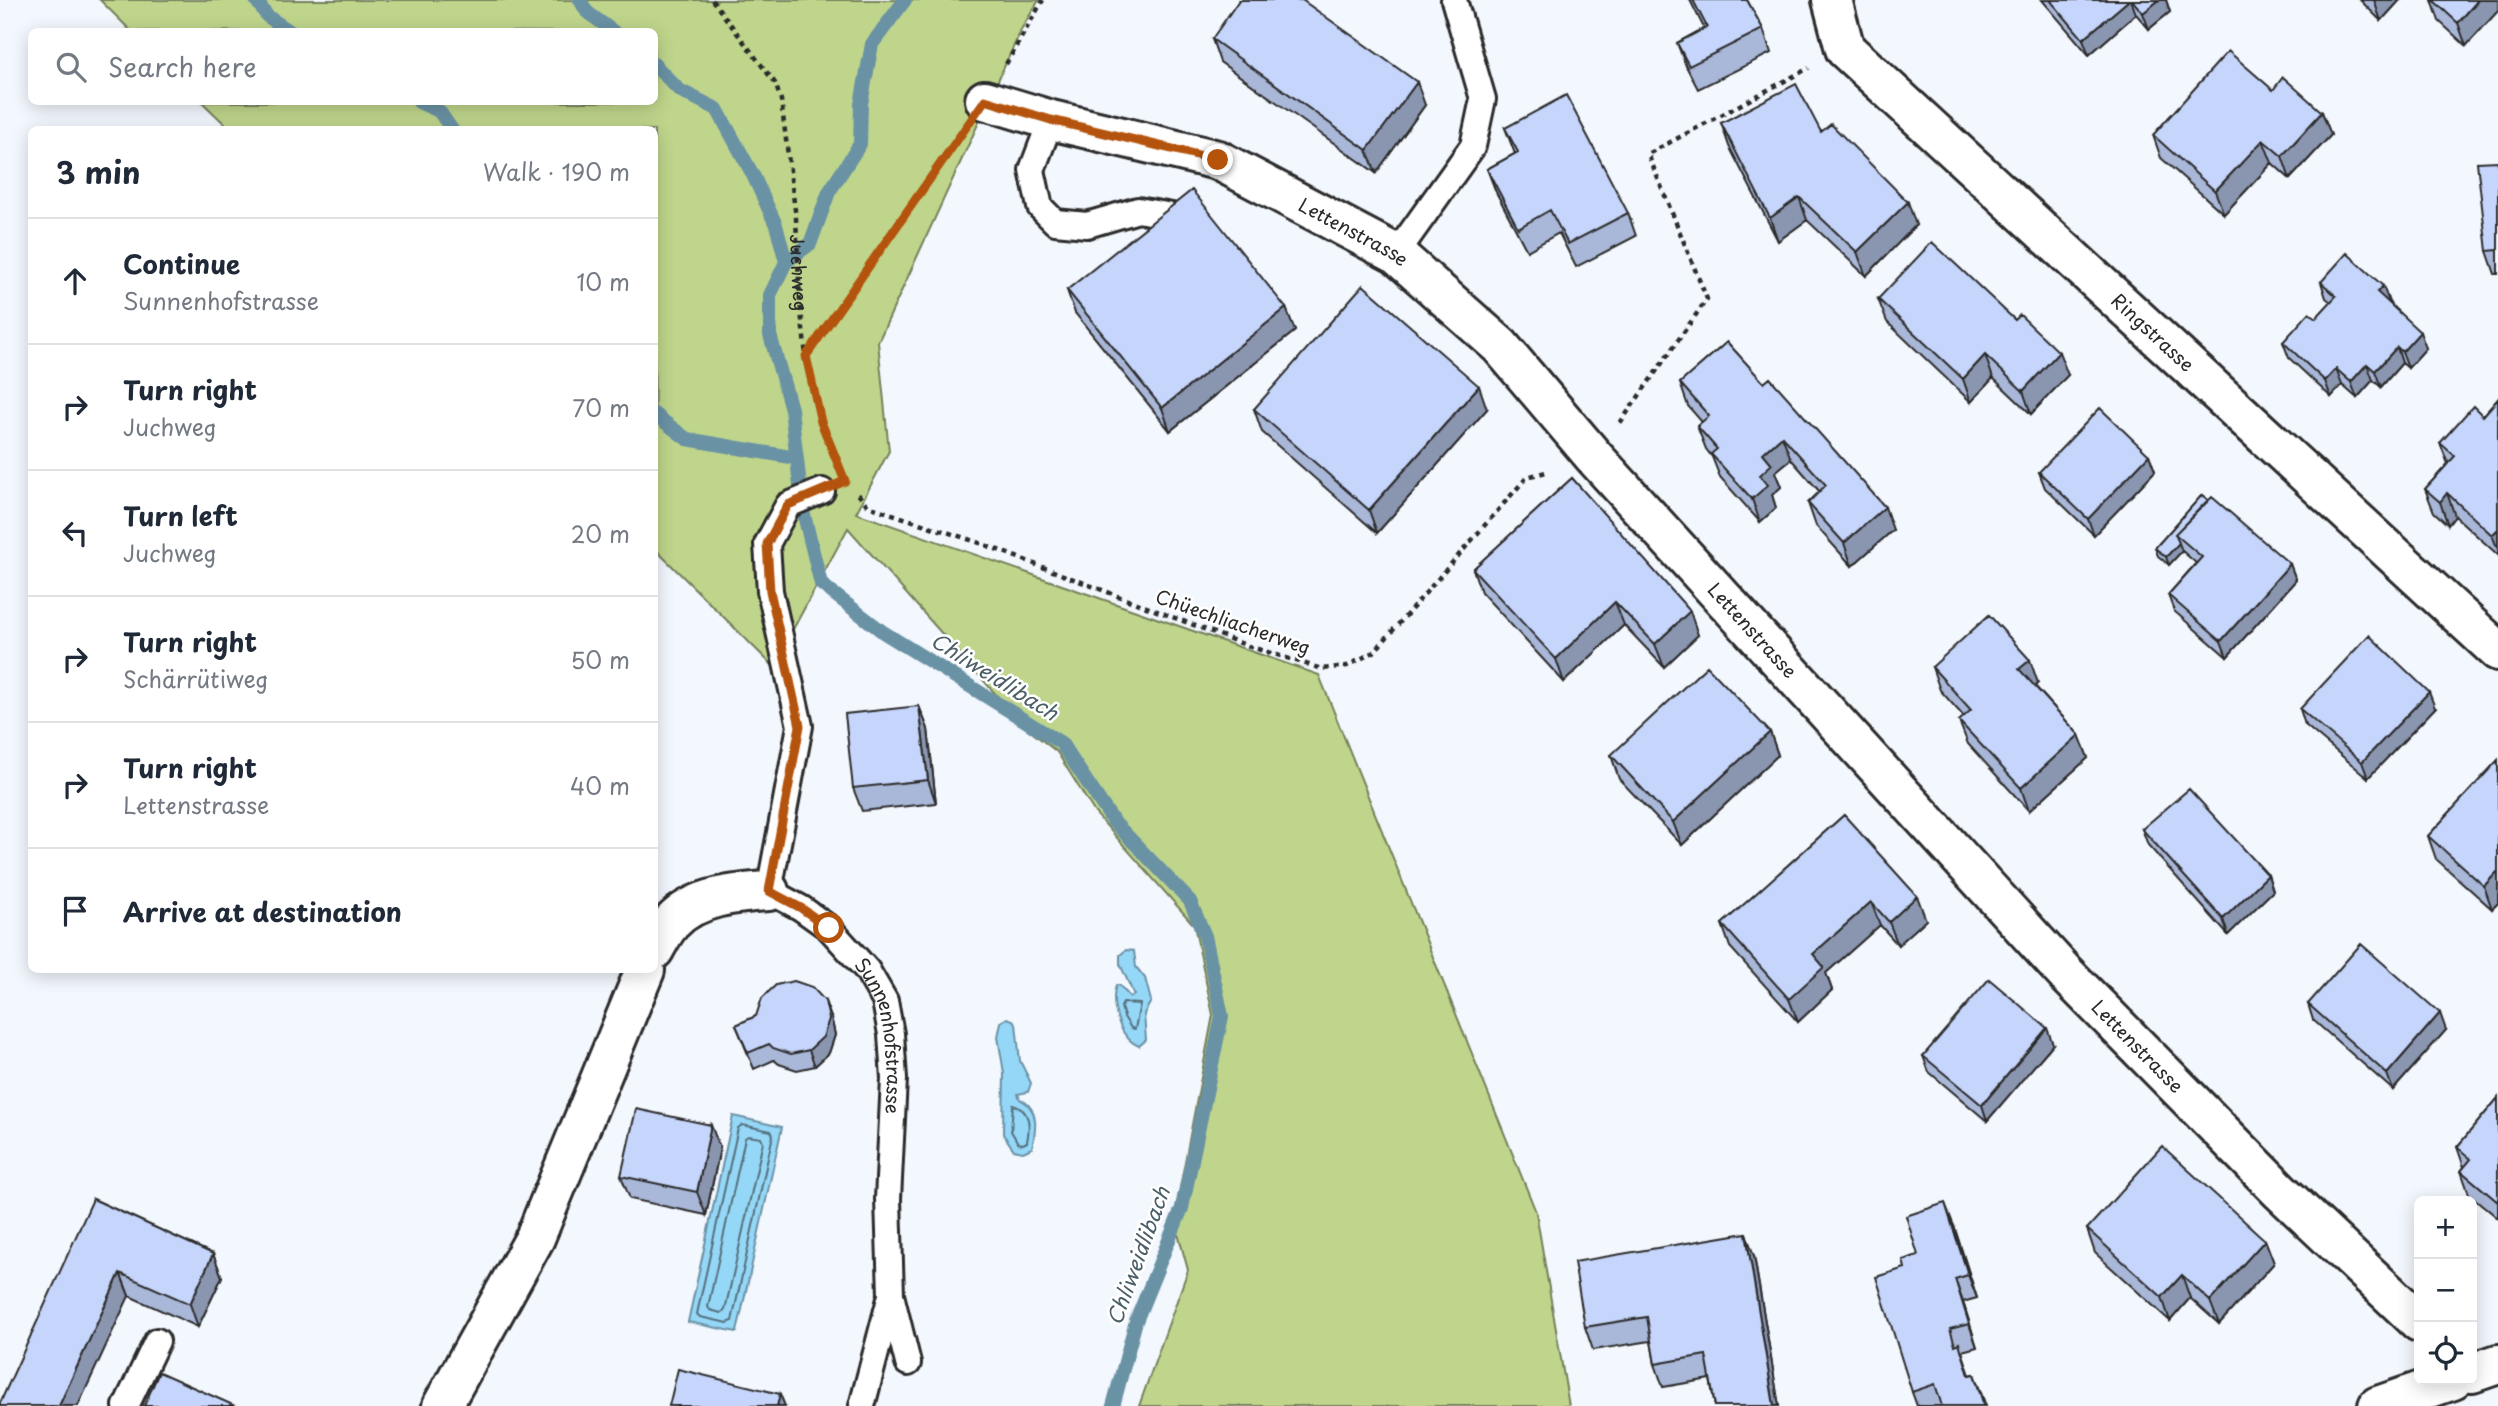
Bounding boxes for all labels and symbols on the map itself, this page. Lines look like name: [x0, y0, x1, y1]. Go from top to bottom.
route end: [1202, 144, 1233, 175]
street label: Lettenstrasse: [1294, 190, 1415, 272]
street label: Juchweg: [784, 233, 816, 313]
street label: Ringstrasse: [2105, 286, 2201, 377]
street label: Lettenstrasse: [1702, 576, 1804, 684]
street label: Chüechliacherweg: [1152, 581, 1315, 661]
water label: Chliweidlibach: [925, 623, 1066, 728]
route start: [813, 912, 844, 943]
street label: Sunnenhofstrasse: [849, 951, 909, 1115]
street label: Lettenstrasse: [2086, 993, 2190, 1099]
water label: Chliweidlibach: [1097, 1181, 1177, 1329]

